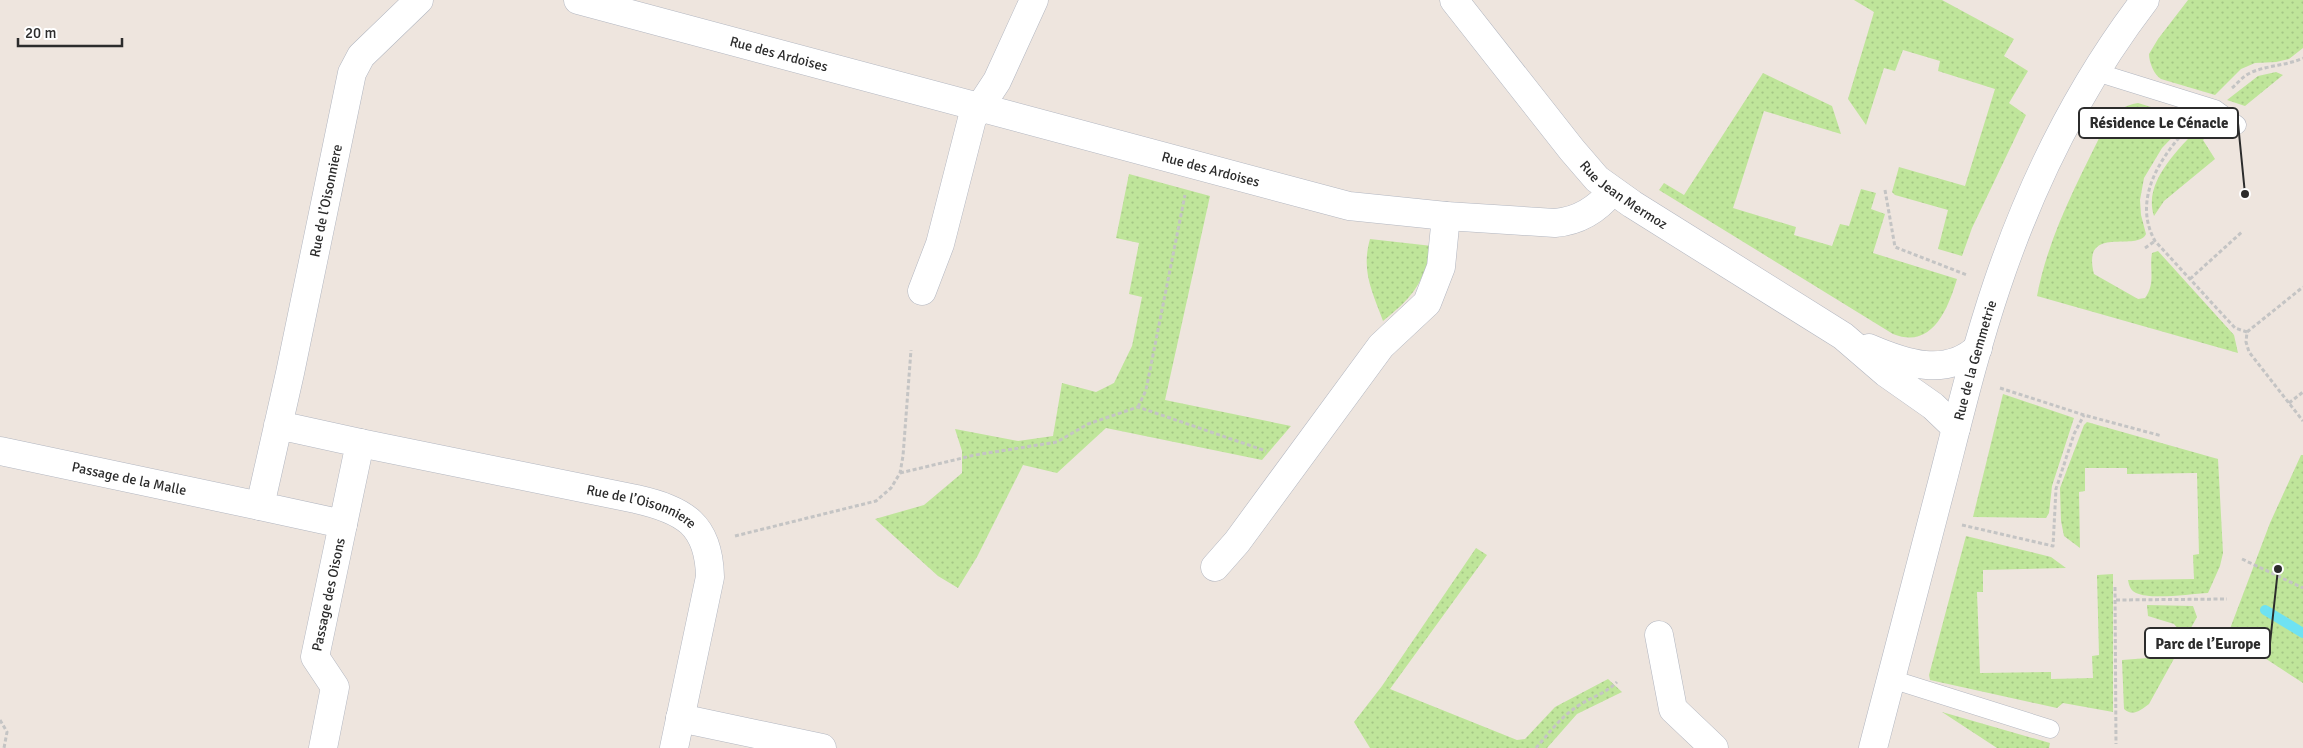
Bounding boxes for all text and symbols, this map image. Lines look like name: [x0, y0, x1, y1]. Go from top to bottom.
scale bar: [18, 15, 121, 47]
text: 20 m: [25, 24, 56, 42]
street label: Rue des Ardoises: [728, 33, 830, 75]
callout: Résidence Le Cénacle: [2079, 108, 2238, 138]
text: Résidence Le Cénacle: [2090, 114, 2229, 132]
street label: Rue de l’Oisonniere: [306, 143, 346, 259]
street label: Rue des Ardoises: [1160, 148, 1262, 191]
street label: Rue Jean Mermoz: [1576, 157, 1670, 233]
street label: Rue de la Gemmetrie: [1950, 298, 2000, 422]
street label: Passage de la Malle: [70, 458, 188, 499]
street label: Rue de l’Oisonniere: [585, 481, 700, 532]
street label: Passage des Oisons: [308, 536, 349, 653]
callout: Parc de l’Europe: [2145, 628, 2270, 658]
text: Parc de l’Europe: [2155, 635, 2261, 653]

